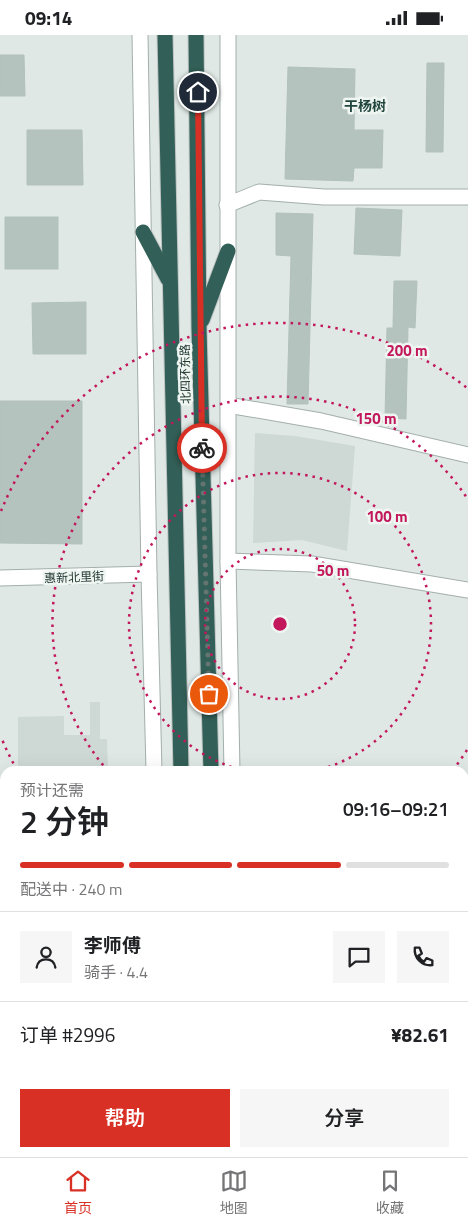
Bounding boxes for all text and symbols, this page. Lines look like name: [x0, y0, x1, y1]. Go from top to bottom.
text: 09:14: [25, 3, 72, 32]
pin: [177, 71, 219, 113]
icon: home: [184, 78, 212, 106]
district label: 干杨树: [344, 95, 386, 116]
text: 200 m: [386, 339, 428, 362]
street label: 北四环东路: [175, 344, 195, 404]
text: 150 m: [355, 407, 397, 430]
courier: [177, 423, 227, 473]
icon: bike: [188, 434, 216, 462]
text: 100 m: [366, 505, 408, 528]
text: 50 m: [317, 559, 349, 582]
street label: 惠新北里街: [44, 566, 104, 588]
centre of rings: [271, 615, 289, 633]
pin: [188, 673, 230, 715]
icon: bag: [195, 680, 223, 708]
text: 预计还需: [20, 778, 84, 802]
text: 09:16–09:21: [343, 794, 449, 823]
text: 2 分钟: [20, 797, 109, 845]
text: 配送中 · 240 m: [20, 877, 122, 901]
text: 李师傅: [84, 930, 141, 959]
button: person: [20, 931, 72, 983]
button: chat: [333, 931, 385, 983]
button: phone: [397, 931, 449, 983]
text: 骑手 · 4.4: [84, 960, 148, 984]
text: 订单 #2996: [20, 1020, 115, 1049]
text: ¥82.61: [391, 1020, 449, 1049]
button: 帮助: [20, 1089, 230, 1147]
button: 分享: [240, 1089, 449, 1147]
tab: 首页: [64, 1167, 92, 1218]
tab: 地图: [220, 1167, 248, 1218]
tab: 收藏: [376, 1167, 404, 1218]

